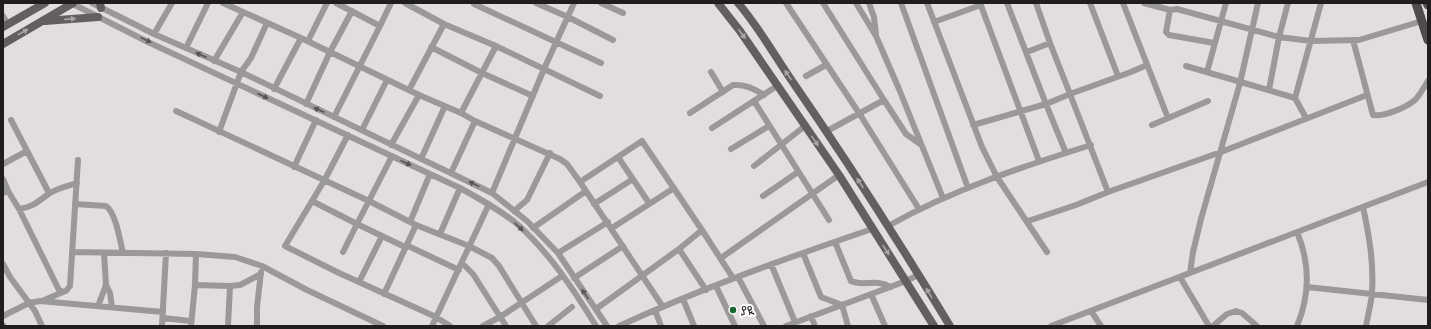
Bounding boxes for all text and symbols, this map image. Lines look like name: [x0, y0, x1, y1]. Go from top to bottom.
one-way arrow: [64, 16, 76, 23]
one-way arrow: [738, 28, 746, 39]
one-way arrow: [17, 29, 29, 36]
one-way arrow: [140, 37, 151, 44]
one-way arrow: [196, 52, 207, 58]
one-way arrow: [784, 69, 792, 80]
one-way arrow: [258, 93, 269, 99]
one-way arrow: [313, 107, 325, 113]
one-way arrow: [811, 136, 819, 146]
one-way arrow: [401, 160, 412, 166]
one-way arrow: [856, 178, 864, 188]
one-way arrow: [468, 181, 480, 188]
one-way arrow: [514, 222, 524, 231]
one-way arrow: [882, 244, 889, 256]
one-way arrow: [926, 287, 933, 299]
one-way arrow: [581, 288, 589, 299]
place label: ያዪ: [741, 301, 755, 319]
marker: ያዪ: [728, 305, 738, 315]

